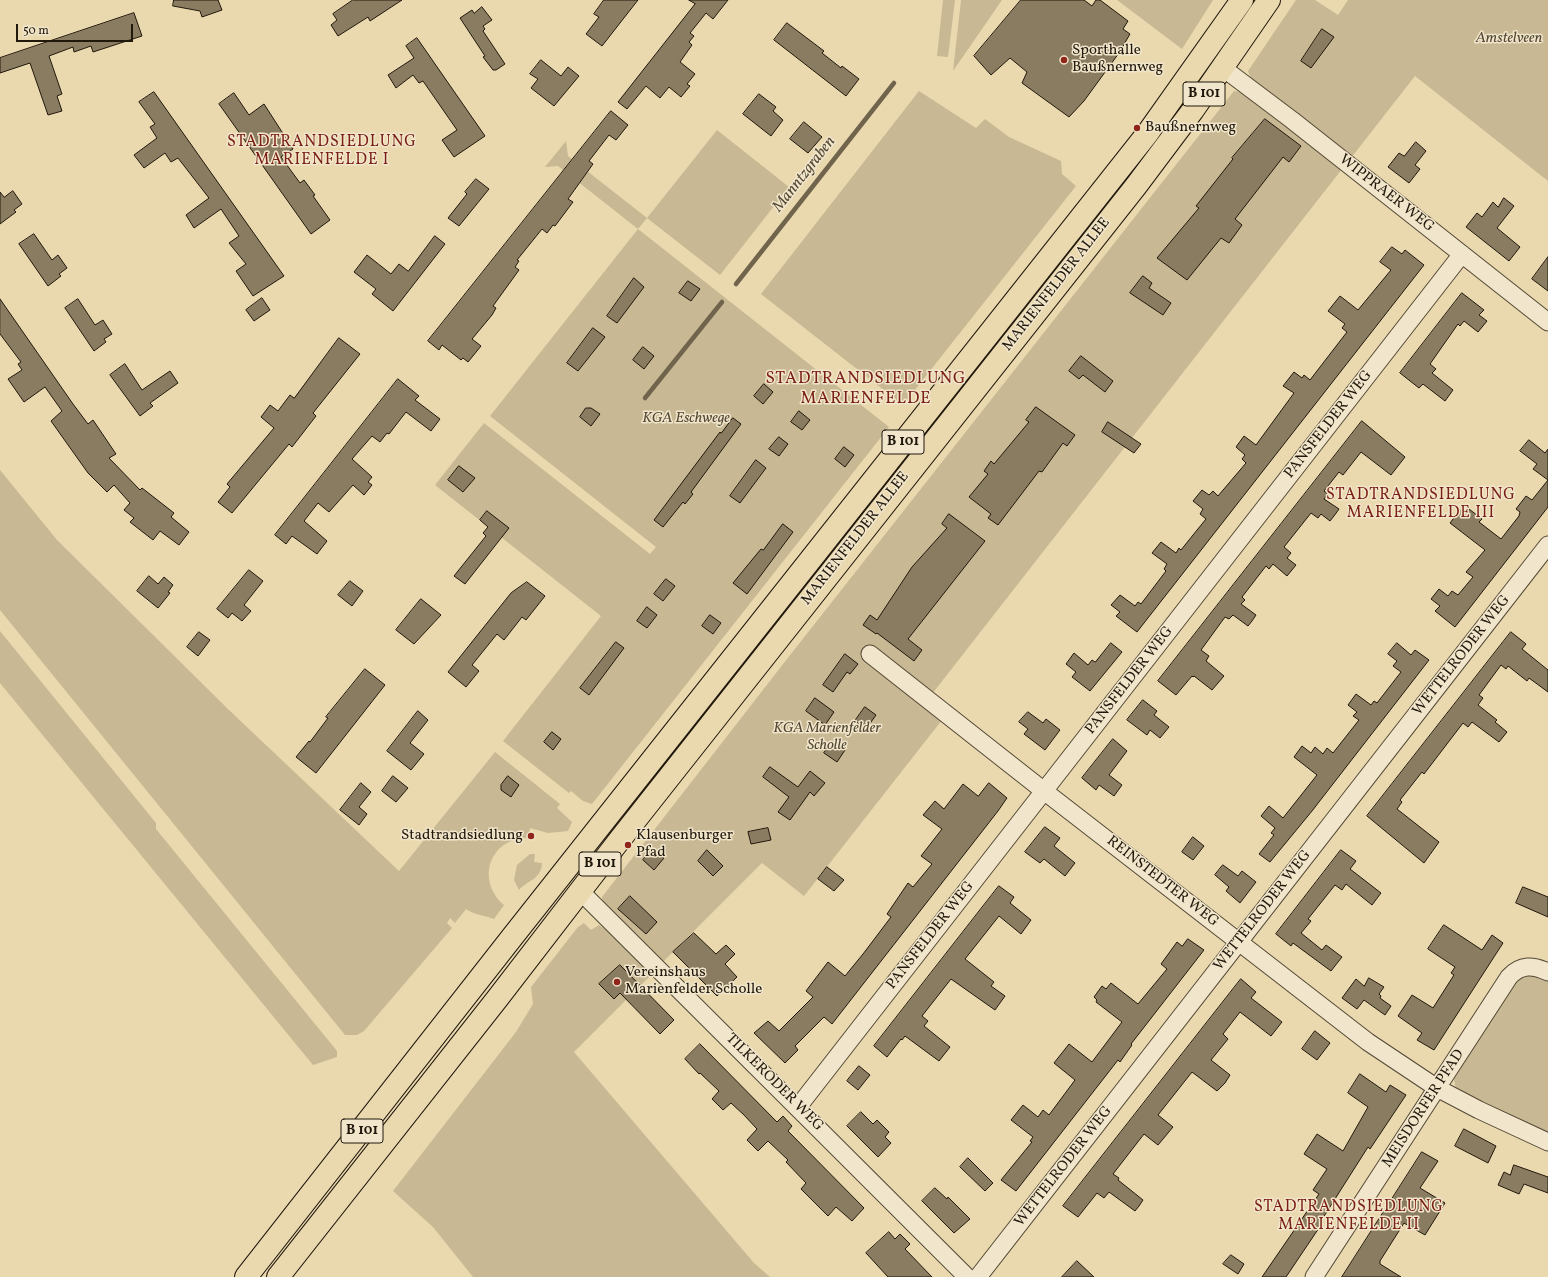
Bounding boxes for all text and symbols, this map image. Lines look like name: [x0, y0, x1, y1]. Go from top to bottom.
scale bar: [18, 16, 135, 42]
text: 50 m: [23, 23, 49, 39]
park label: Amstelveen: [1476, 30, 1542, 48]
place label: Sporthalle Baußnernweg: [1072, 42, 1163, 77]
marker: Sporthalle Baußnernweg: [1059, 55, 1069, 65]
road number: B 101: [1183, 82, 1225, 106]
place label: Baußnernweg: [1145, 119, 1236, 137]
marker: Baußnernweg: [1132, 123, 1142, 133]
district label: STADTRANDSIEDLUNG MARIENFELDE I: [227, 133, 417, 171]
water label: Manntzgraben: [769, 133, 841, 217]
street label: WIPPRAER WEG: [1335, 151, 1437, 237]
street label: MARIENFELDER ALLEE: [999, 215, 1115, 355]
street label: PANSFELDER WEG: [1281, 367, 1377, 483]
district label: STADTRANDSIEDLUNG MARIENFELDE: [766, 370, 966, 410]
park label: KGA Eschwege: [642, 410, 730, 428]
road number: B 101: [882, 430, 924, 454]
street label: MARIENFELDER ALLEE: [798, 469, 914, 609]
district label: STADTRANDSIEDLUNG MARIENFELDE III: [1326, 486, 1516, 524]
street label: WETTELRODER WEG: [1409, 592, 1515, 720]
street label: PANSFELDER WEG: [1082, 623, 1178, 739]
park label: KGA Marienfelder Scholle: [773, 720, 881, 755]
place label: Stadtrandsiedlung: [401, 827, 523, 845]
place label: Klausenburger Pfad: [636, 827, 733, 862]
marker: Stadtrandsiedlung: [526, 831, 536, 841]
street label: REINSTEDTER WEG: [1102, 833, 1222, 931]
marker: Klausenburger Pfad: [623, 840, 633, 850]
street label: WETTELRODER WEG: [1210, 847, 1316, 975]
road number: B 101: [579, 852, 621, 876]
street label: PANSFELDER WEG: [883, 878, 979, 994]
place label: Vereinshaus Marienfelder Scholle: [625, 964, 762, 999]
marker: Vereinshaus Marienfelder Scholle: [612, 977, 622, 987]
street label: TILKERODER WEG: [721, 1030, 827, 1136]
street label: MEISDORFER PFAD: [1379, 1047, 1469, 1171]
street label: WETTELRODER WEG: [1011, 1103, 1117, 1231]
road number: B 101: [341, 1119, 383, 1143]
district label: STADTRANDSIEDLUNG MARIENFELDE II: [1254, 1198, 1444, 1236]

